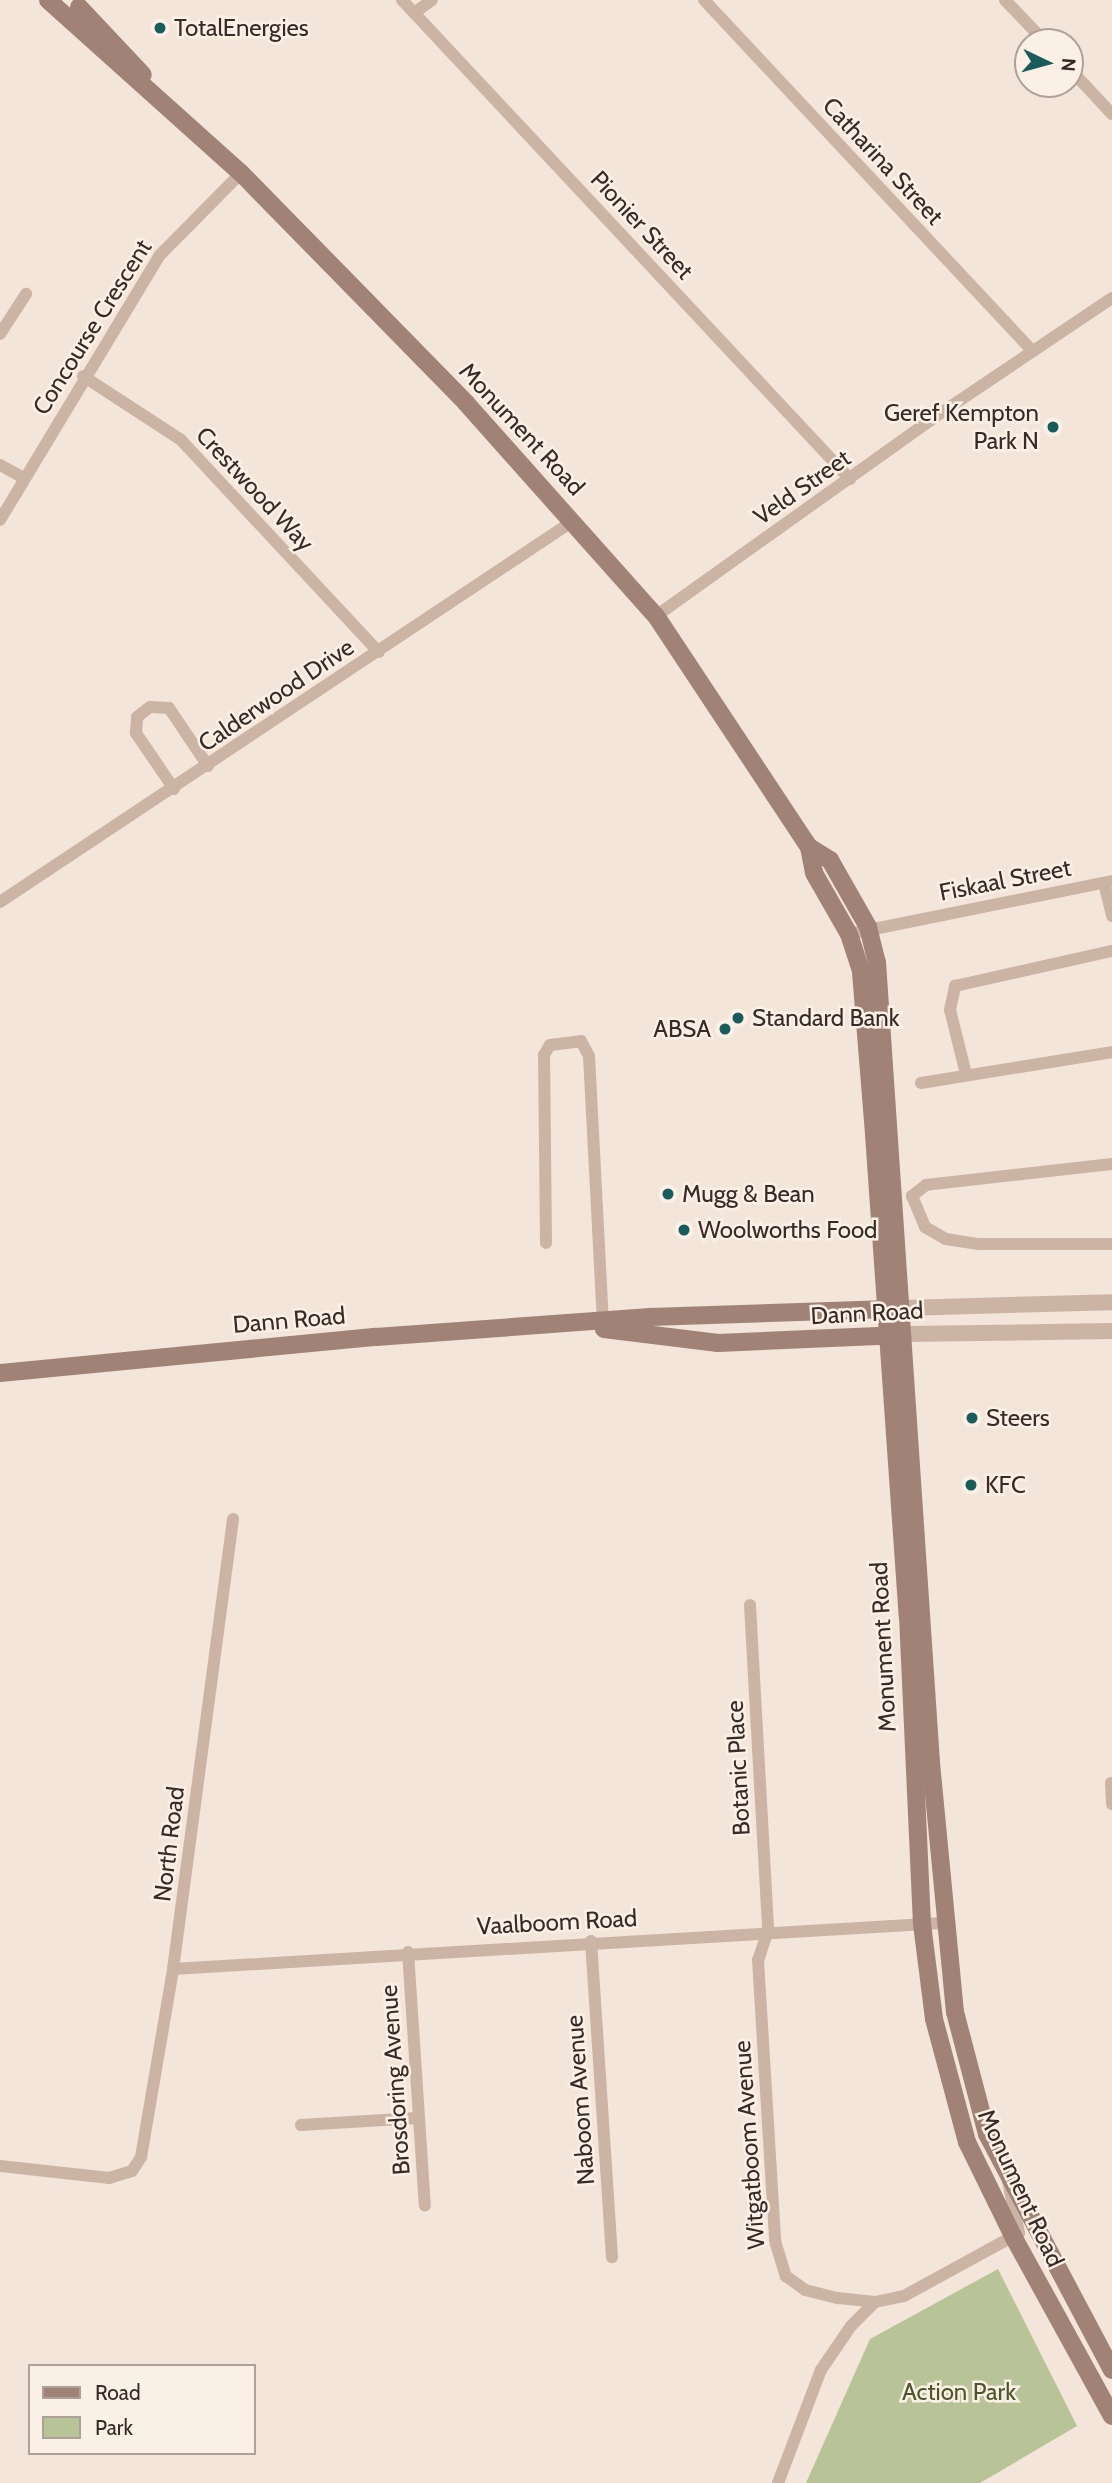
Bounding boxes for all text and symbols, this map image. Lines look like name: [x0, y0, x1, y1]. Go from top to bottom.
place label: TotalEnergies: [174, 14, 309, 42]
marker: TotalEnergies: [152, 20, 168, 36]
north arrow: [1014, 28, 1084, 98]
text: N: [1056, 57, 1080, 72]
street label: Catharina Street: [817, 91, 949, 231]
street label: Pionier Street: [585, 165, 699, 285]
street label: Concourse Crescent: [26, 234, 158, 420]
street label: Monument Road: [453, 357, 591, 501]
place label: Geref Kempton Park N: [884, 399, 1039, 455]
marker: Geref Kempton Park N: [1045, 419, 1061, 435]
street label: Crestwood Way: [190, 421, 320, 557]
street label: Veld Street: [748, 443, 856, 531]
street label: Calderwood Drive: [193, 632, 359, 758]
street label: Fiskaal Street: [937, 853, 1073, 907]
place label: Standard Bank: [752, 1004, 900, 1032]
marker: Standard Bank: [730, 1010, 746, 1026]
place label: ABSA: [653, 1015, 711, 1043]
marker: ABSA: [717, 1021, 733, 1037]
place label: Mugg & Bean: [682, 1180, 815, 1208]
marker: Mugg & Bean: [660, 1186, 676, 1202]
place label: Woolworths Food: [698, 1216, 877, 1244]
marker: Woolworths Food: [676, 1222, 692, 1238]
street label: Dann Road: [810, 1296, 924, 1330]
street label: Dann Road: [231, 1301, 347, 1339]
place label: Steers: [986, 1404, 1050, 1432]
marker: Steers: [964, 1410, 980, 1426]
place label: KFC: [985, 1471, 1026, 1499]
marker: KFC: [963, 1477, 979, 1493]
street label: Monument Road: [864, 1561, 902, 1733]
street label: Botanic Place: [720, 1700, 756, 1836]
street label: North Road: [148, 1785, 190, 1903]
street label: Vaalboom Road: [476, 1903, 638, 1941]
street label: Brosdoring Avenue: [374, 1984, 416, 2176]
street label: Naboom Avenue: [560, 2014, 600, 2186]
street label: Witgatboom Avenue: [727, 2040, 771, 2250]
street label: Monument Road: [972, 2105, 1070, 2271]
legend: [28, 2364, 256, 2455]
park label: Action Park: [902, 2378, 1016, 2406]
text: Road: [95, 2380, 141, 2405]
text: Park: [95, 2415, 133, 2440]

